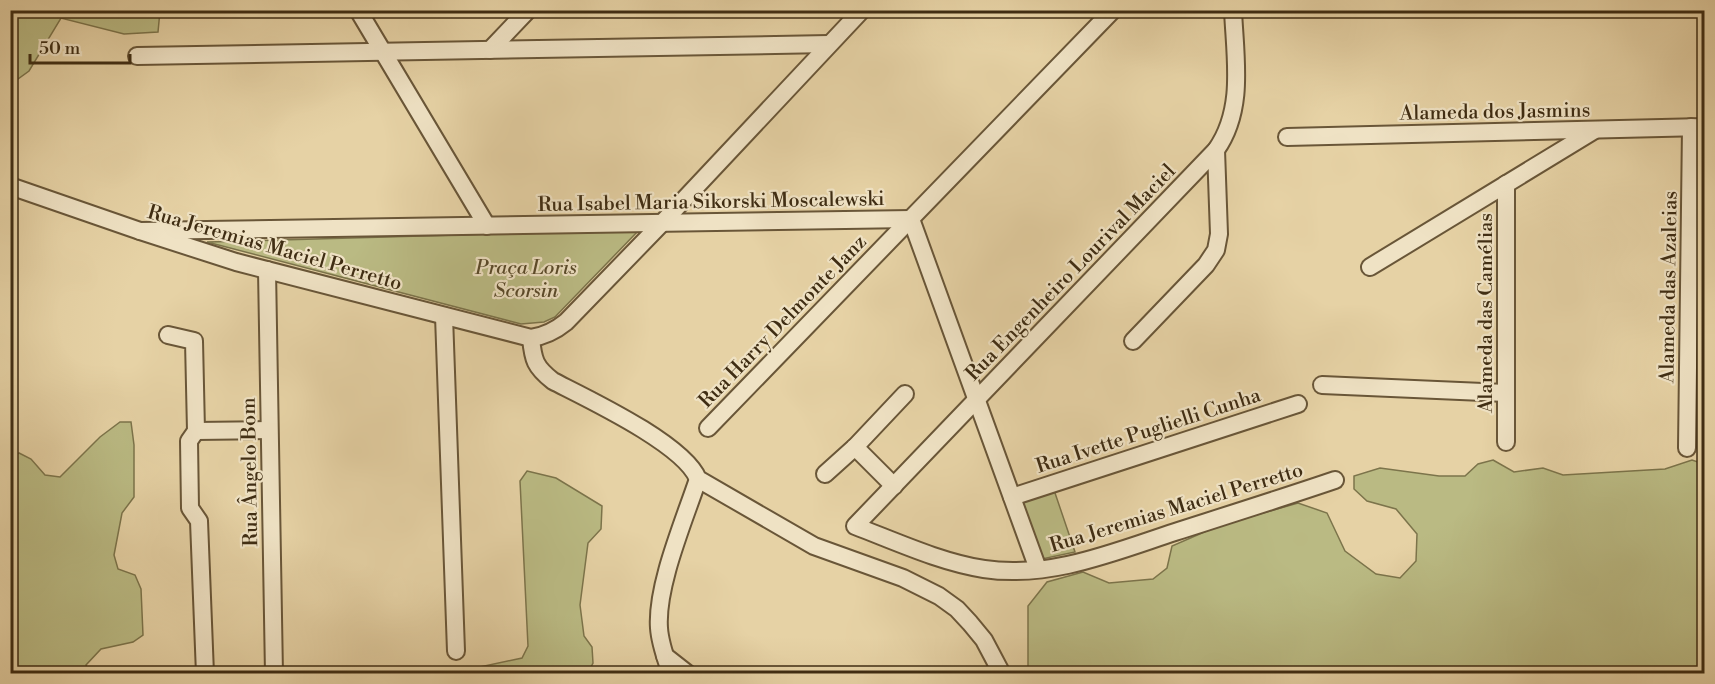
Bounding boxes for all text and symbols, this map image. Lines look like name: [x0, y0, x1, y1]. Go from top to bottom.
scale bar: [30, 27, 130, 65]
text: 50 m: [39, 37, 81, 60]
street label: Alameda dos Jasmins: [1399, 98, 1591, 127]
street label: Rua Engenheiro Lourival Maciel: [961, 159, 1181, 387]
street label: Rua Isabel Maria Sikorski Moscalewski: [537, 187, 885, 218]
street label: Alameda das Azaleias: [1655, 191, 1684, 384]
street label: Rua Jeremias Maciel Perretto: [144, 200, 405, 297]
street label: Alameda das Camélias: [1474, 213, 1499, 414]
street label: Rua Harry Delmonte Janz: [694, 230, 872, 414]
park label: Praça Loris Scorsin: [474, 256, 577, 304]
street label: Rua Ivette Puglielli Cunha: [1033, 383, 1265, 480]
street label: Rua Ângelo Bom: [236, 397, 264, 547]
street label: Rua Jeremias Maciel Perretto: [1047, 458, 1306, 559]

